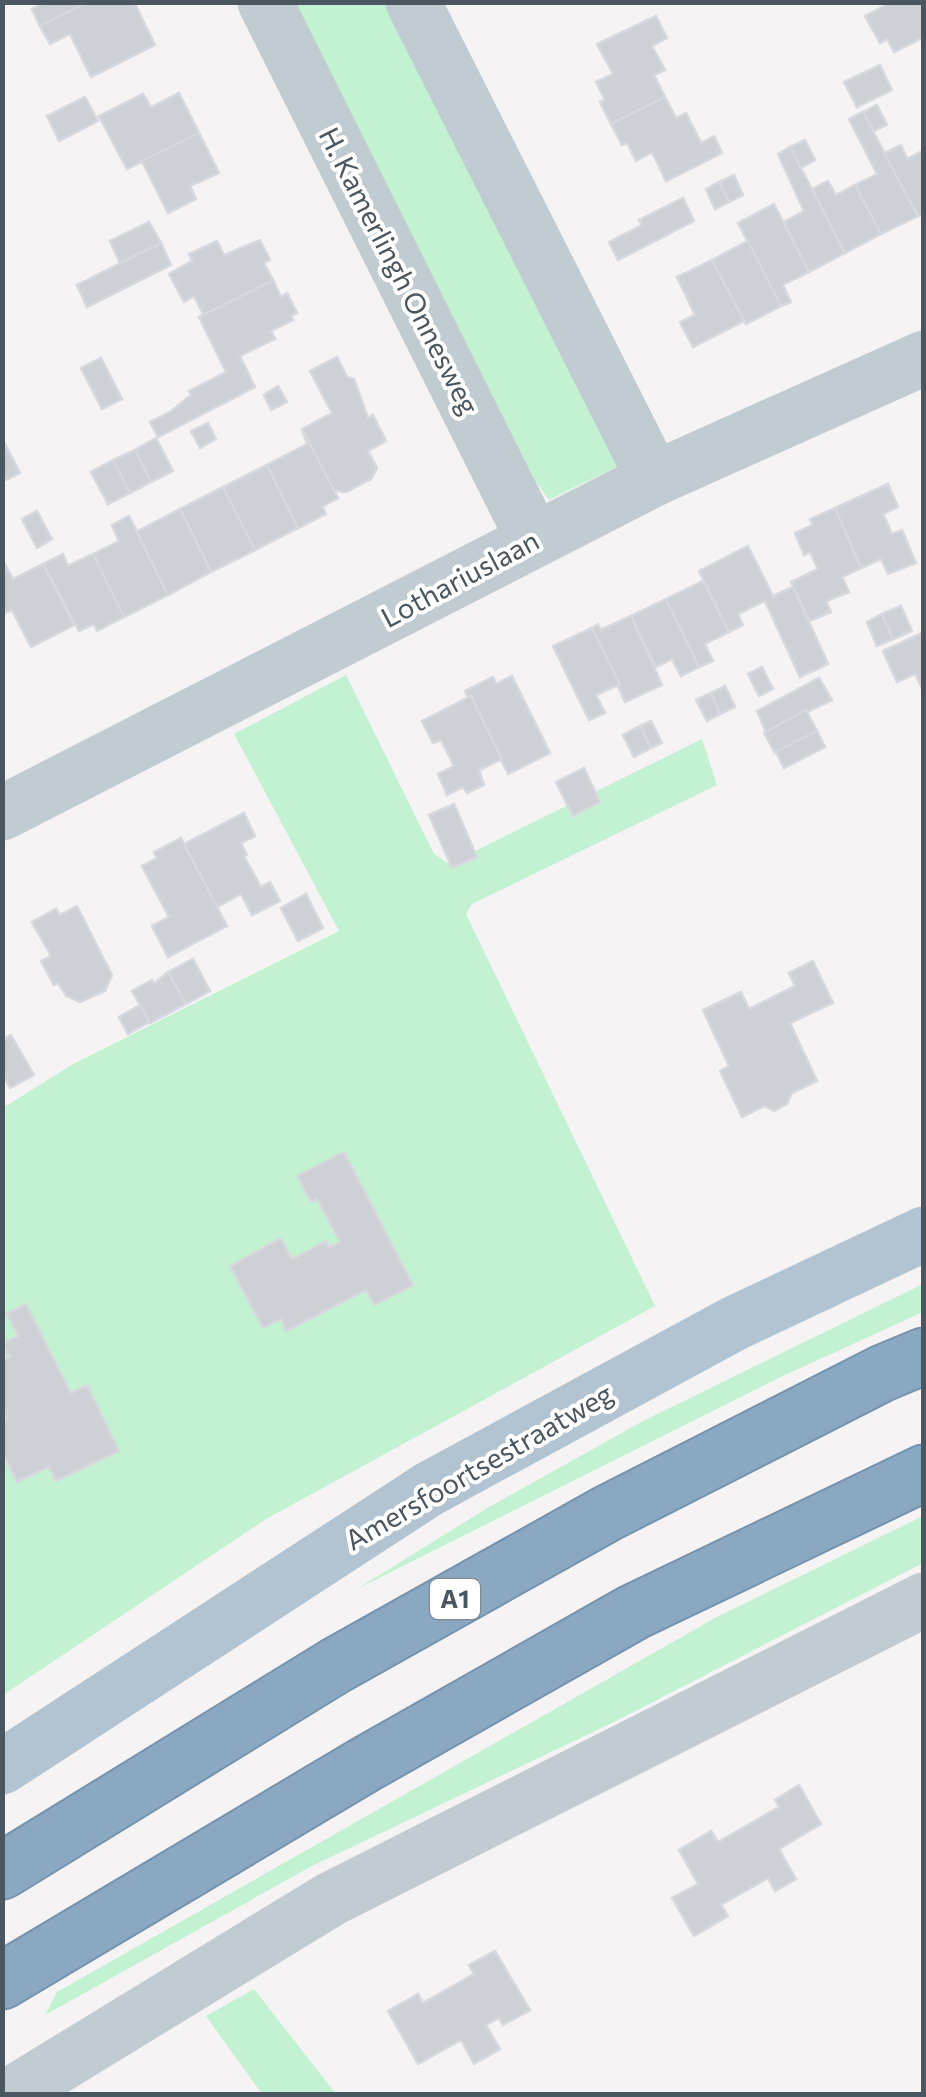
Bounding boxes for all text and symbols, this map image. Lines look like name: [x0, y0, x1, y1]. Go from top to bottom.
street label: H. Kamerlingh Onnesweg: [313, 121, 487, 420]
street label: Lothariuslaan: [375, 522, 544, 634]
street label: Amersfoortsestraatweg: [339, 1376, 618, 1557]
road number: A1: [430, 1579, 480, 1619]

